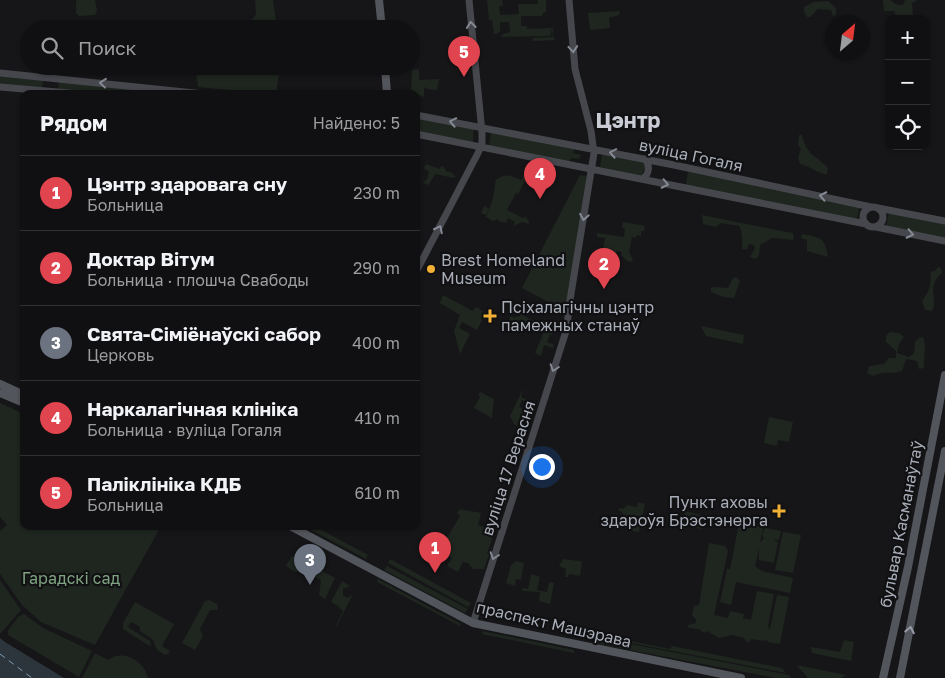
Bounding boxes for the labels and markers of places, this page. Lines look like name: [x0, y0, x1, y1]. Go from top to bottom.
pin: 5: [448, 36, 480, 77]
pin: 4: [524, 158, 556, 199]
pin: 2: [588, 248, 620, 289]
place label: Brest Homeland Museum: [441, 250, 565, 288]
marker: Brest Homeland Museum: [425, 263, 437, 275]
place label: Псіхалагічны цэнтр памежных станаў: [501, 297, 654, 335]
marker: Псіхалагічны цэнтр памежных станаў: [483, 309, 497, 323]
place label: Пункт аховы здароўя Брэстэнерга: [601, 492, 768, 530]
marker: Пункт аховы здароўя Брэстэнерга: [772, 504, 786, 518]
pin: 1: [419, 532, 451, 573]
pin: 3: [294, 544, 326, 585]

